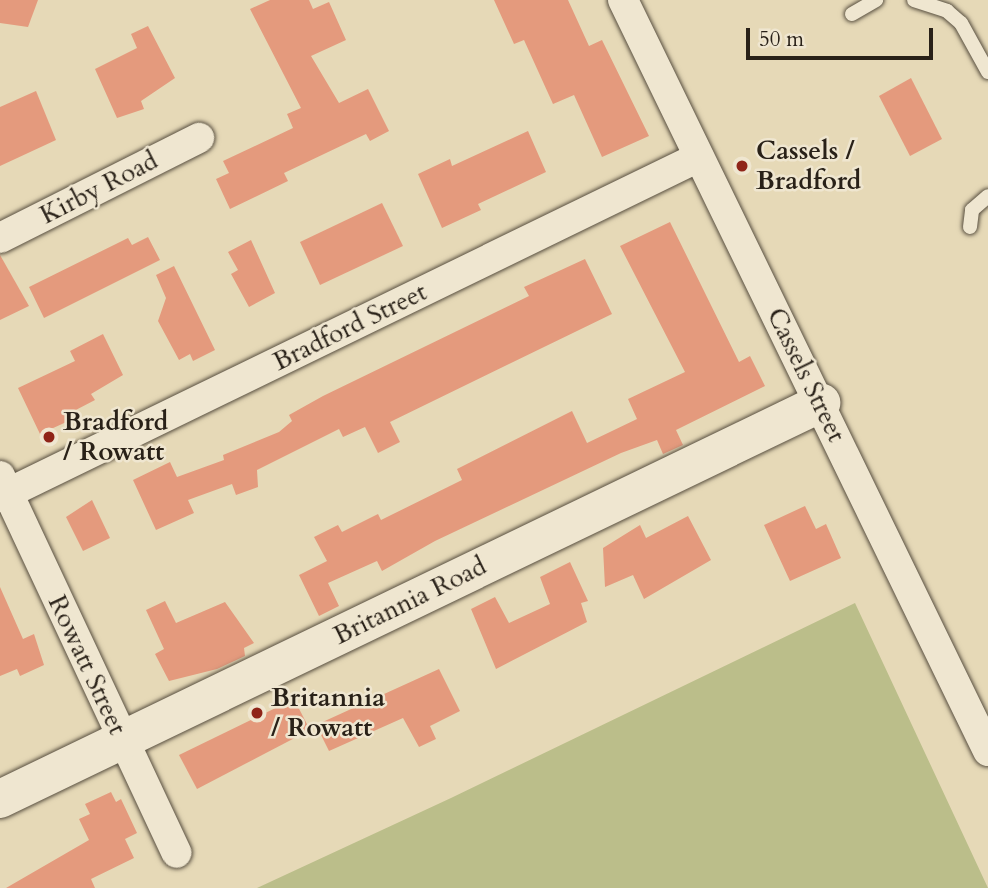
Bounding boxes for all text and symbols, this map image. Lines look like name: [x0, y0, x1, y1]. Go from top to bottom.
scale bar: [750, 14, 937, 58]
text: 50 m: [759, 25, 804, 54]
place label: Cassels / Bradford: [756, 135, 861, 196]
street label: Kirby Road: [35, 145, 163, 231]
marker: Cassels / Bradford: [734, 158, 750, 174]
street label: Bradford Street: [268, 276, 432, 378]
street label: Cassels Street: [760, 303, 852, 447]
place label: Bradford / Rowatt: [63, 406, 168, 467]
marker: Bradford / Rowatt: [41, 429, 57, 445]
street label: Britannia Road: [328, 551, 492, 651]
street label: Rowatt Street: [41, 590, 133, 740]
place label: Britannia / Rowatt: [271, 682, 385, 744]
marker: Britannia / Rowatt: [249, 705, 265, 721]

